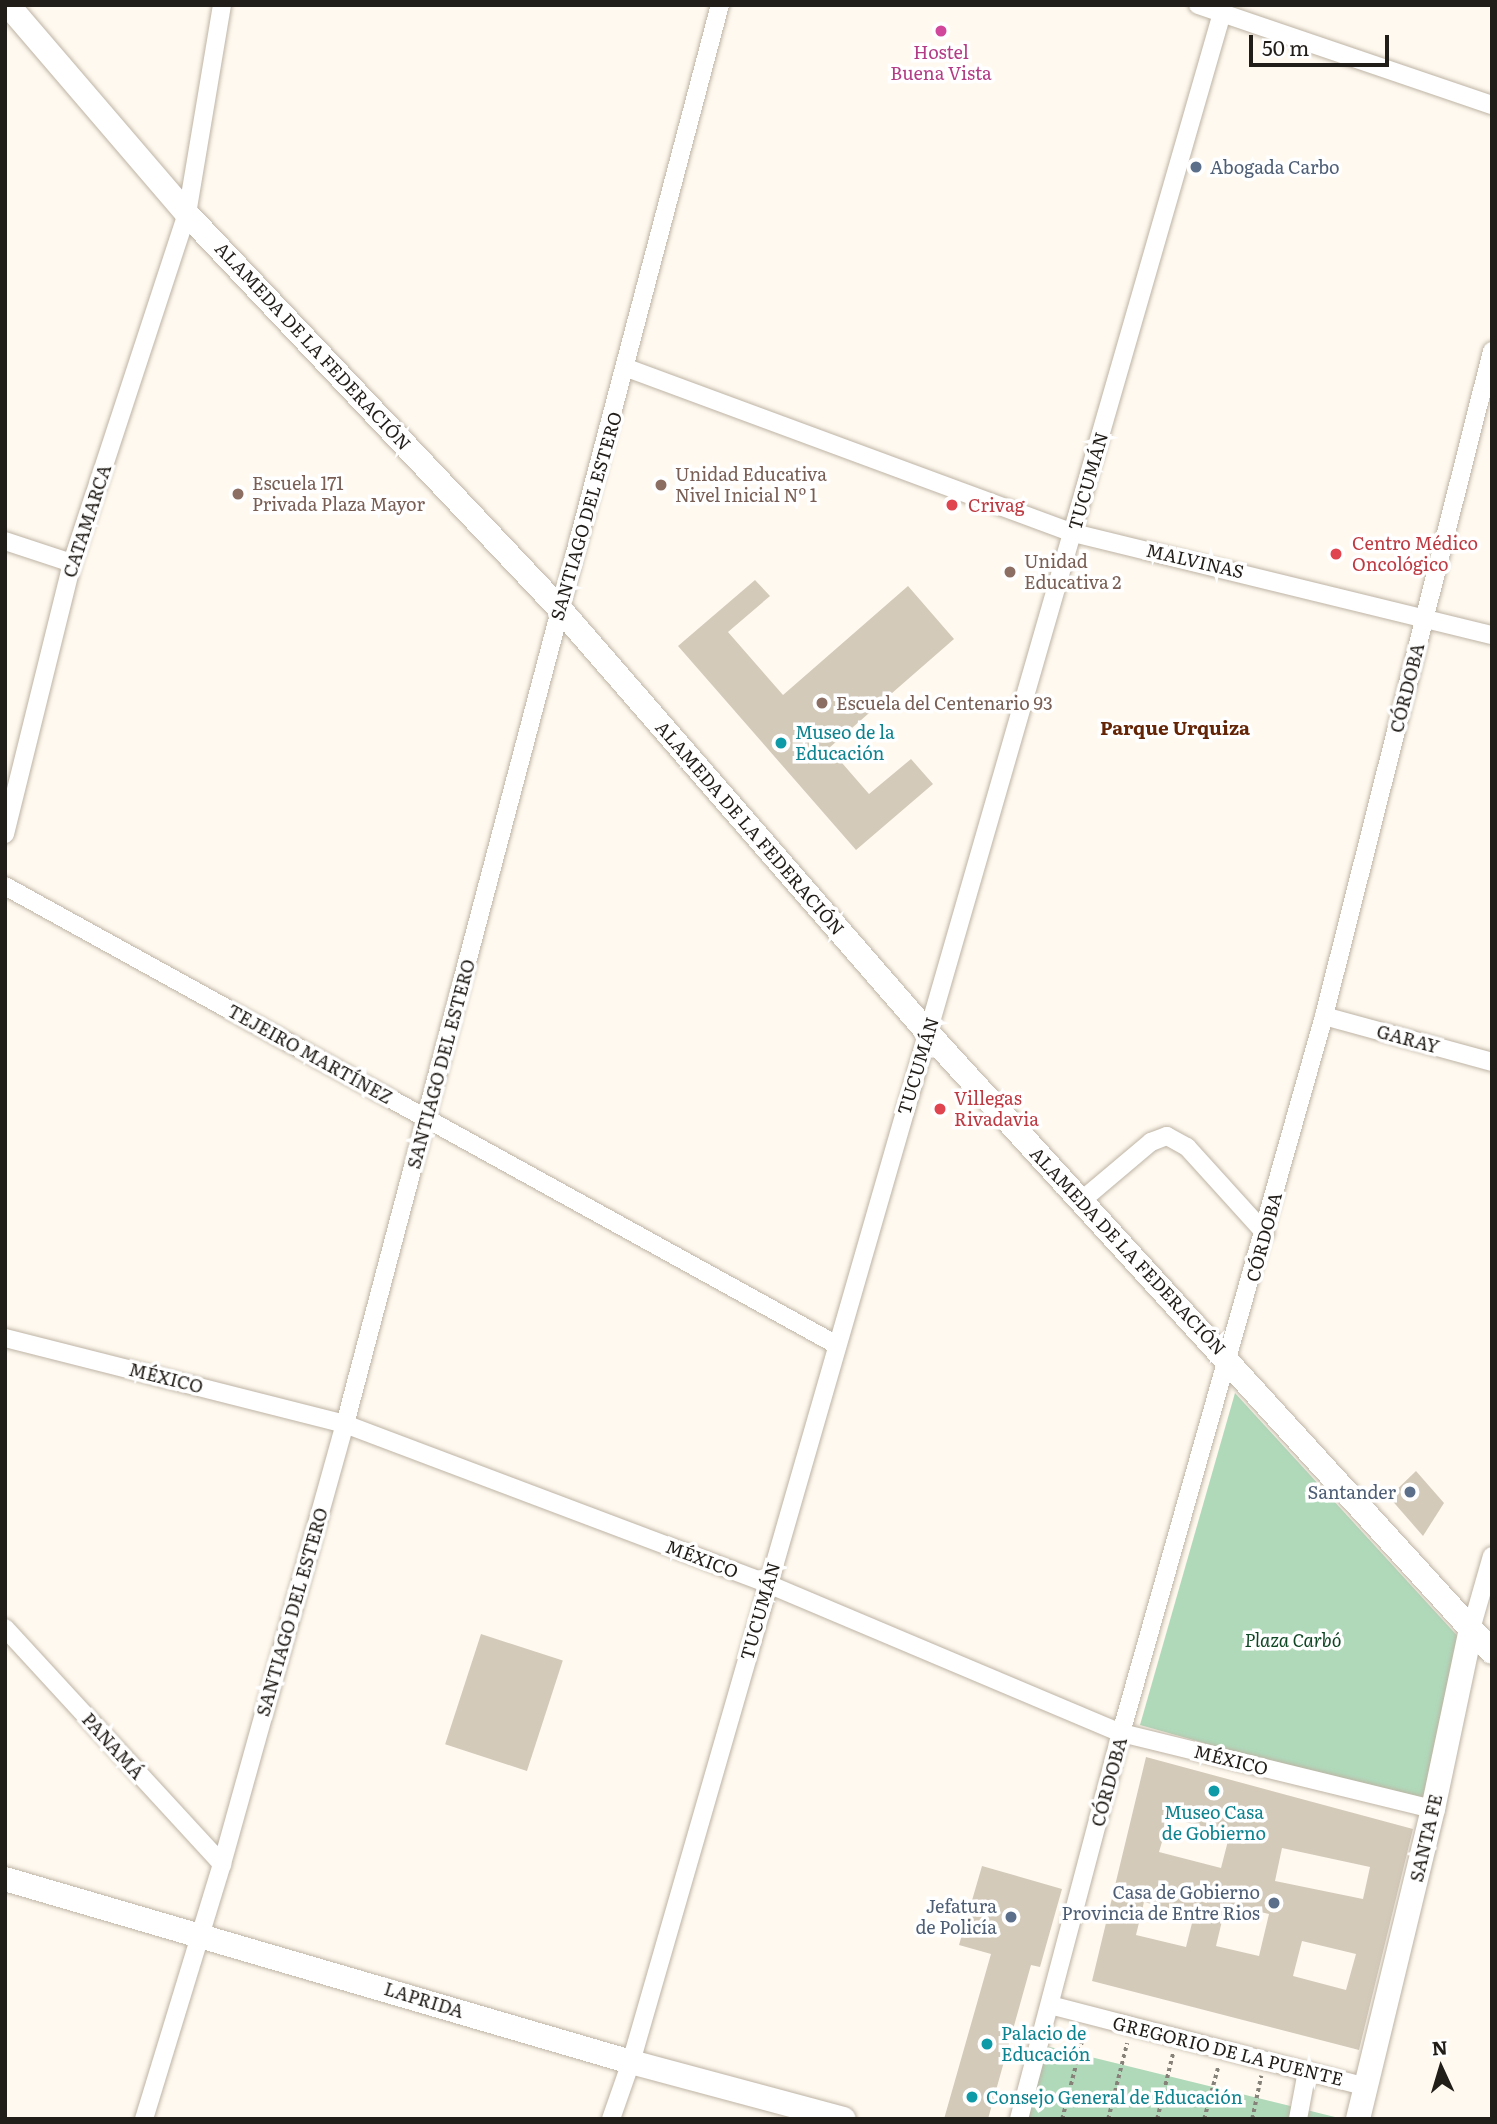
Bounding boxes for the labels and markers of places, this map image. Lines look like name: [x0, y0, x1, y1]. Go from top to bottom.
marker: Hostel Buena Vista: [933, 23, 949, 39]
place label: Hostel Buena Vista: [890, 42, 992, 84]
place label: Abogada Carbo: [1210, 156, 1340, 178]
marker: Abogada Carbo: [1188, 159, 1204, 175]
place label: Unidad Educativa Nivel Inicial Nº 1: [675, 464, 827, 506]
place label: Escuela 171 Privada Plaza Mayor: [252, 473, 425, 516]
marker: Unidad Educativa Nivel Inicial Nº 1: [653, 477, 669, 493]
marker: Escuela 171 Privada Plaza Mayor: [230, 486, 246, 502]
place label: Crivag: [968, 494, 1025, 516]
marker: Crivag: [942, 495, 962, 515]
place label: Centro Médico Oncológico: [1352, 533, 1478, 576]
marker: Centro Médico Oncológico: [1326, 544, 1346, 564]
place label: Unidad Educativa 2: [1024, 551, 1121, 594]
marker: Unidad Educativa 2: [1002, 564, 1018, 580]
place label: Escuela del Centenario 93: [836, 692, 1053, 714]
marker: Escuela del Centenario 93: [814, 695, 830, 711]
place label: Museo de la Educación: [795, 722, 895, 764]
marker: Museo de la Educación: [773, 735, 789, 751]
place label: Villegas Rivadavia: [954, 1088, 1039, 1130]
marker: Villegas Rivadavia: [932, 1101, 948, 1117]
place label: Santander: [1308, 1481, 1396, 1503]
marker: Santander: [1402, 1484, 1418, 1500]
marker: Museo Casa de Gobierno: [1206, 1783, 1222, 1799]
place label: Museo Casa de Gobierno: [1162, 1802, 1266, 1844]
place label: Casa de Gobierno Provincia de Entre Rios: [1062, 1882, 1260, 1924]
marker: Casa de Gobierno Provincia de Entre Rios: [1266, 1895, 1282, 1911]
place label: Jefatura de Policía: [915, 1896, 997, 1938]
marker: Jefatura de Policía: [1003, 1909, 1019, 1925]
place label: Palacio de Educación: [1001, 2023, 1090, 2066]
marker: Palacio de Educación: [979, 2036, 995, 2052]
place label: Consejo General de Educación: [986, 2086, 1243, 2108]
marker: Consejo General de Educación: [964, 2089, 980, 2105]

